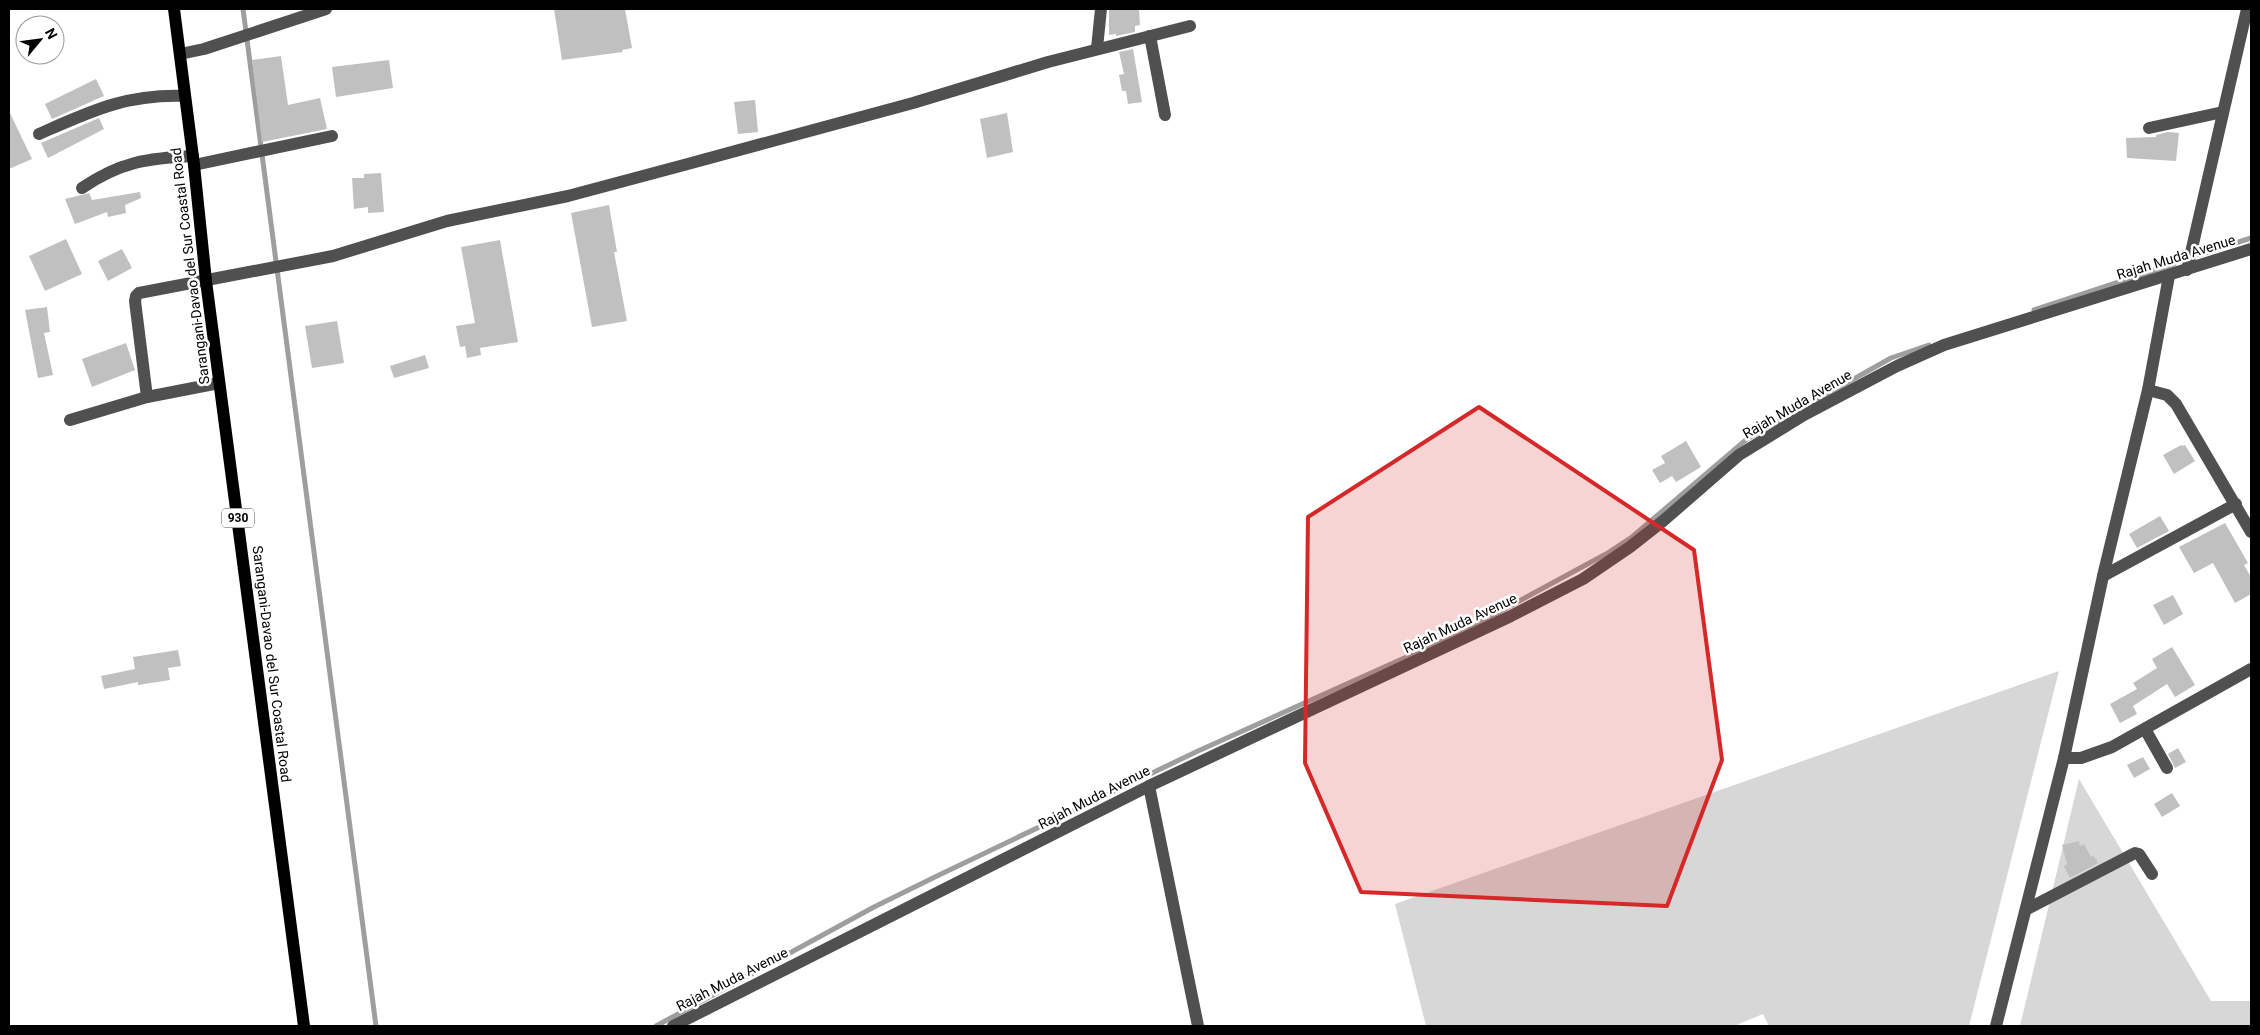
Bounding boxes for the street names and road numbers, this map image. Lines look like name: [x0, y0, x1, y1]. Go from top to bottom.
street label: Sarangani-Davao del Sur Coastal Road: [168, 147, 212, 385]
street label: Rajah Muda Avenue: [2115, 231, 2237, 283]
street label: Rajah Muda Avenue: [1740, 366, 1854, 442]
road number: 930: [222, 508, 254, 528]
street label: Sarangani-Davao del Sur Coastal Road: [250, 545, 294, 783]
street label: Rajah Muda Avenue: [1401, 590, 1519, 656]
street label: Rajah Muda Avenue: [1036, 762, 1152, 832]
street label: Rajah Muda Avenue: [674, 944, 790, 1014]

